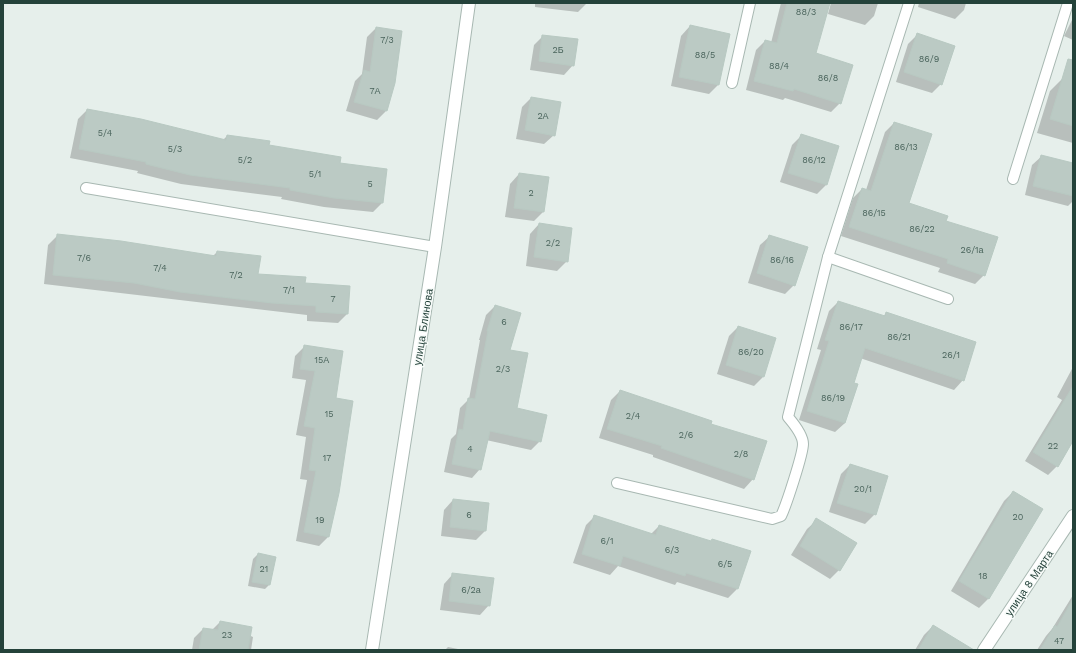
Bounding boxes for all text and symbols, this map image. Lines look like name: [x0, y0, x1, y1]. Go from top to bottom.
house number: 88/3: [796, 7, 816, 17]
house number: 7/3: [380, 35, 394, 45]
house number: 2Б: [552, 45, 564, 55]
house number: 88/5: [695, 50, 715, 60]
house number: 86/9: [919, 54, 939, 64]
house number: 88/4: [769, 61, 790, 71]
house number: 86/8: [818, 73, 838, 83]
house number: 7А: [369, 86, 381, 96]
house number: 2А: [537, 111, 549, 121]
house number: 5/4: [98, 128, 113, 138]
house number: 86/13: [894, 142, 918, 152]
house number: 5/3: [168, 144, 182, 154]
house number: 5/2: [238, 155, 252, 165]
house number: 86/12: [802, 155, 826, 165]
house number: 5/1: [309, 169, 321, 179]
house number: 5: [367, 179, 373, 189]
house number: 2: [528, 188, 534, 198]
house number: 86/15: [862, 208, 886, 218]
house number: 86/22: [909, 224, 935, 234]
house number: 2/2: [546, 238, 560, 248]
house number: 26/1а: [960, 245, 984, 255]
house number: 7/6: [77, 253, 91, 263]
house number: 86/16: [770, 255, 794, 265]
house number: 7/4: [153, 263, 167, 273]
house number: 7/2: [229, 270, 243, 280]
house number: 7/1: [283, 285, 295, 295]
street label: улица Блинова: [411, 287, 436, 366]
house number: 7: [330, 294, 336, 304]
house number: 6: [501, 317, 507, 327]
house number: 86/17: [839, 322, 863, 332]
house number: 86/21: [887, 332, 911, 342]
house number: 86/20: [738, 347, 764, 357]
house number: 26/1: [942, 350, 960, 360]
house number: 15А: [315, 355, 329, 365]
house number: 2/3: [496, 364, 510, 374]
house number: 86/19: [821, 393, 845, 403]
house number: 15: [325, 409, 333, 419]
house number: 2/4: [626, 411, 641, 421]
house number: 2/6: [679, 430, 693, 440]
house number: 22: [1048, 441, 1058, 451]
house number: 4: [467, 444, 473, 454]
house number: 2/8: [734, 449, 748, 459]
house number: 17: [323, 453, 331, 463]
house number: 20/1: [854, 484, 872, 494]
house number: 6: [466, 510, 472, 520]
house number: 20: [1013, 512, 1024, 522]
house number: 19: [315, 515, 325, 525]
house number: 6/1: [601, 536, 613, 546]
house number: 6/3: [665, 545, 679, 555]
street label: улица 8 Марта: [1003, 547, 1057, 619]
house number: 6/5: [718, 559, 732, 569]
house number: 21: [260, 564, 268, 574]
house number: 18: [978, 571, 988, 581]
house number: 6/2а: [461, 585, 481, 595]
house number: 23: [222, 630, 232, 640]
house number: 47: [1054, 636, 1064, 646]

